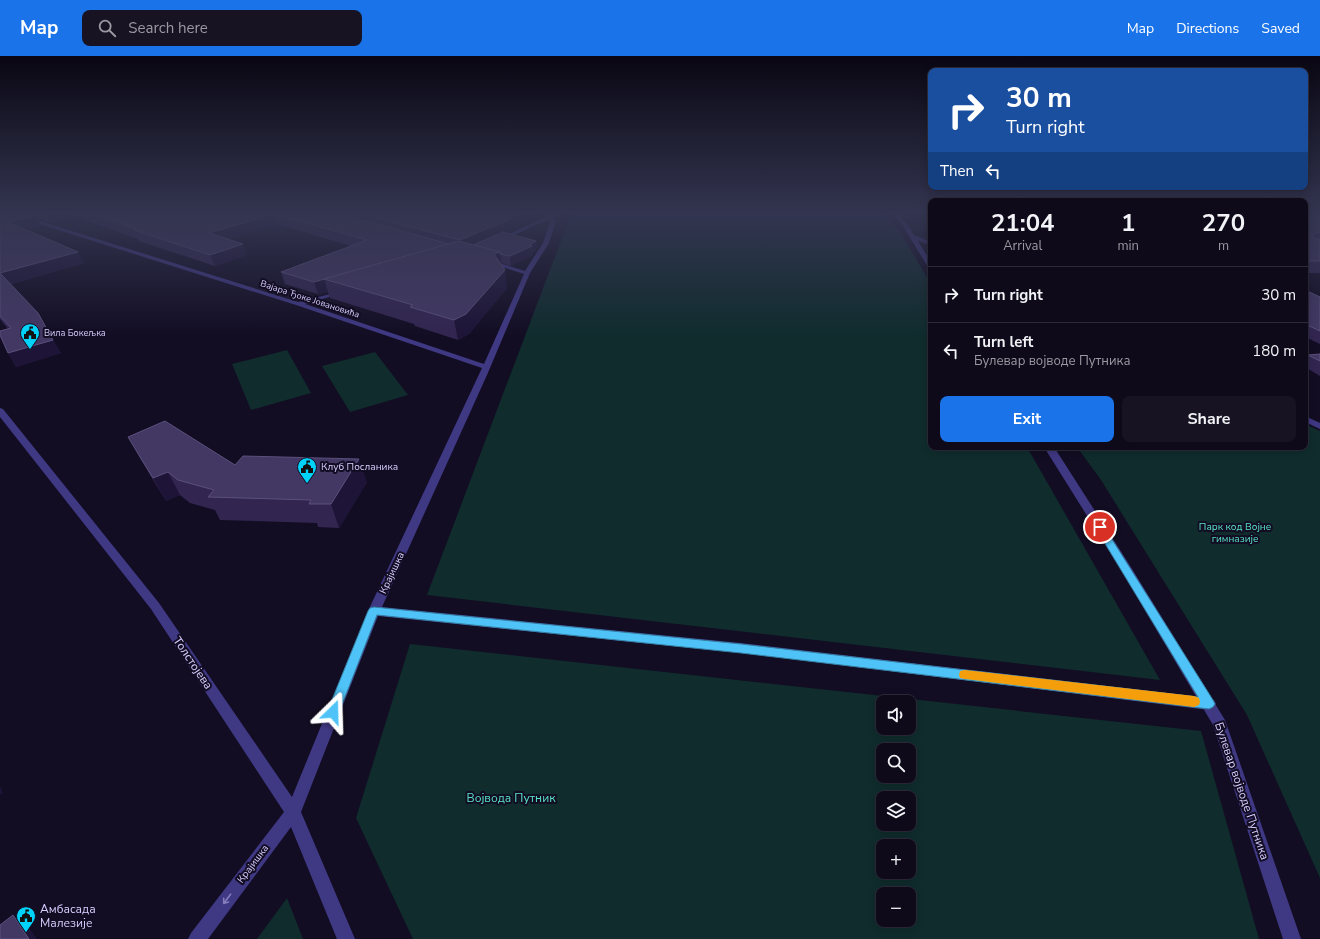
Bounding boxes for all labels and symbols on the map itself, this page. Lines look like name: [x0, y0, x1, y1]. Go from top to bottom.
street label: Вајара Ђоке Јовановића: [259, 277, 361, 321]
public building icon: Вила Бокељка: [19, 322, 41, 350]
place label: Вила Бокељка: [44, 327, 106, 339]
public building icon: Клуб Посланика: [296, 456, 318, 484]
place label: Клуб Посланика: [321, 460, 398, 474]
pin: [1083, 510, 1117, 544]
park label: Парк код Војне гимназије: [1199, 520, 1271, 546]
street label: Крајишка: [376, 550, 408, 596]
street label: Толстојева: [170, 634, 216, 692]
position arrow: [312, 691, 354, 733]
street label: Булевар војводе Путника: [1211, 720, 1273, 862]
park label: Војвода Путник: [467, 790, 556, 806]
street label: Крајишка: [234, 842, 272, 886]
one-way arrow: [223, 893, 231, 904]
place label: Амбасада Малезије: [40, 901, 96, 931]
public building icon: Амбасада Малезије: [15, 905, 37, 933]

